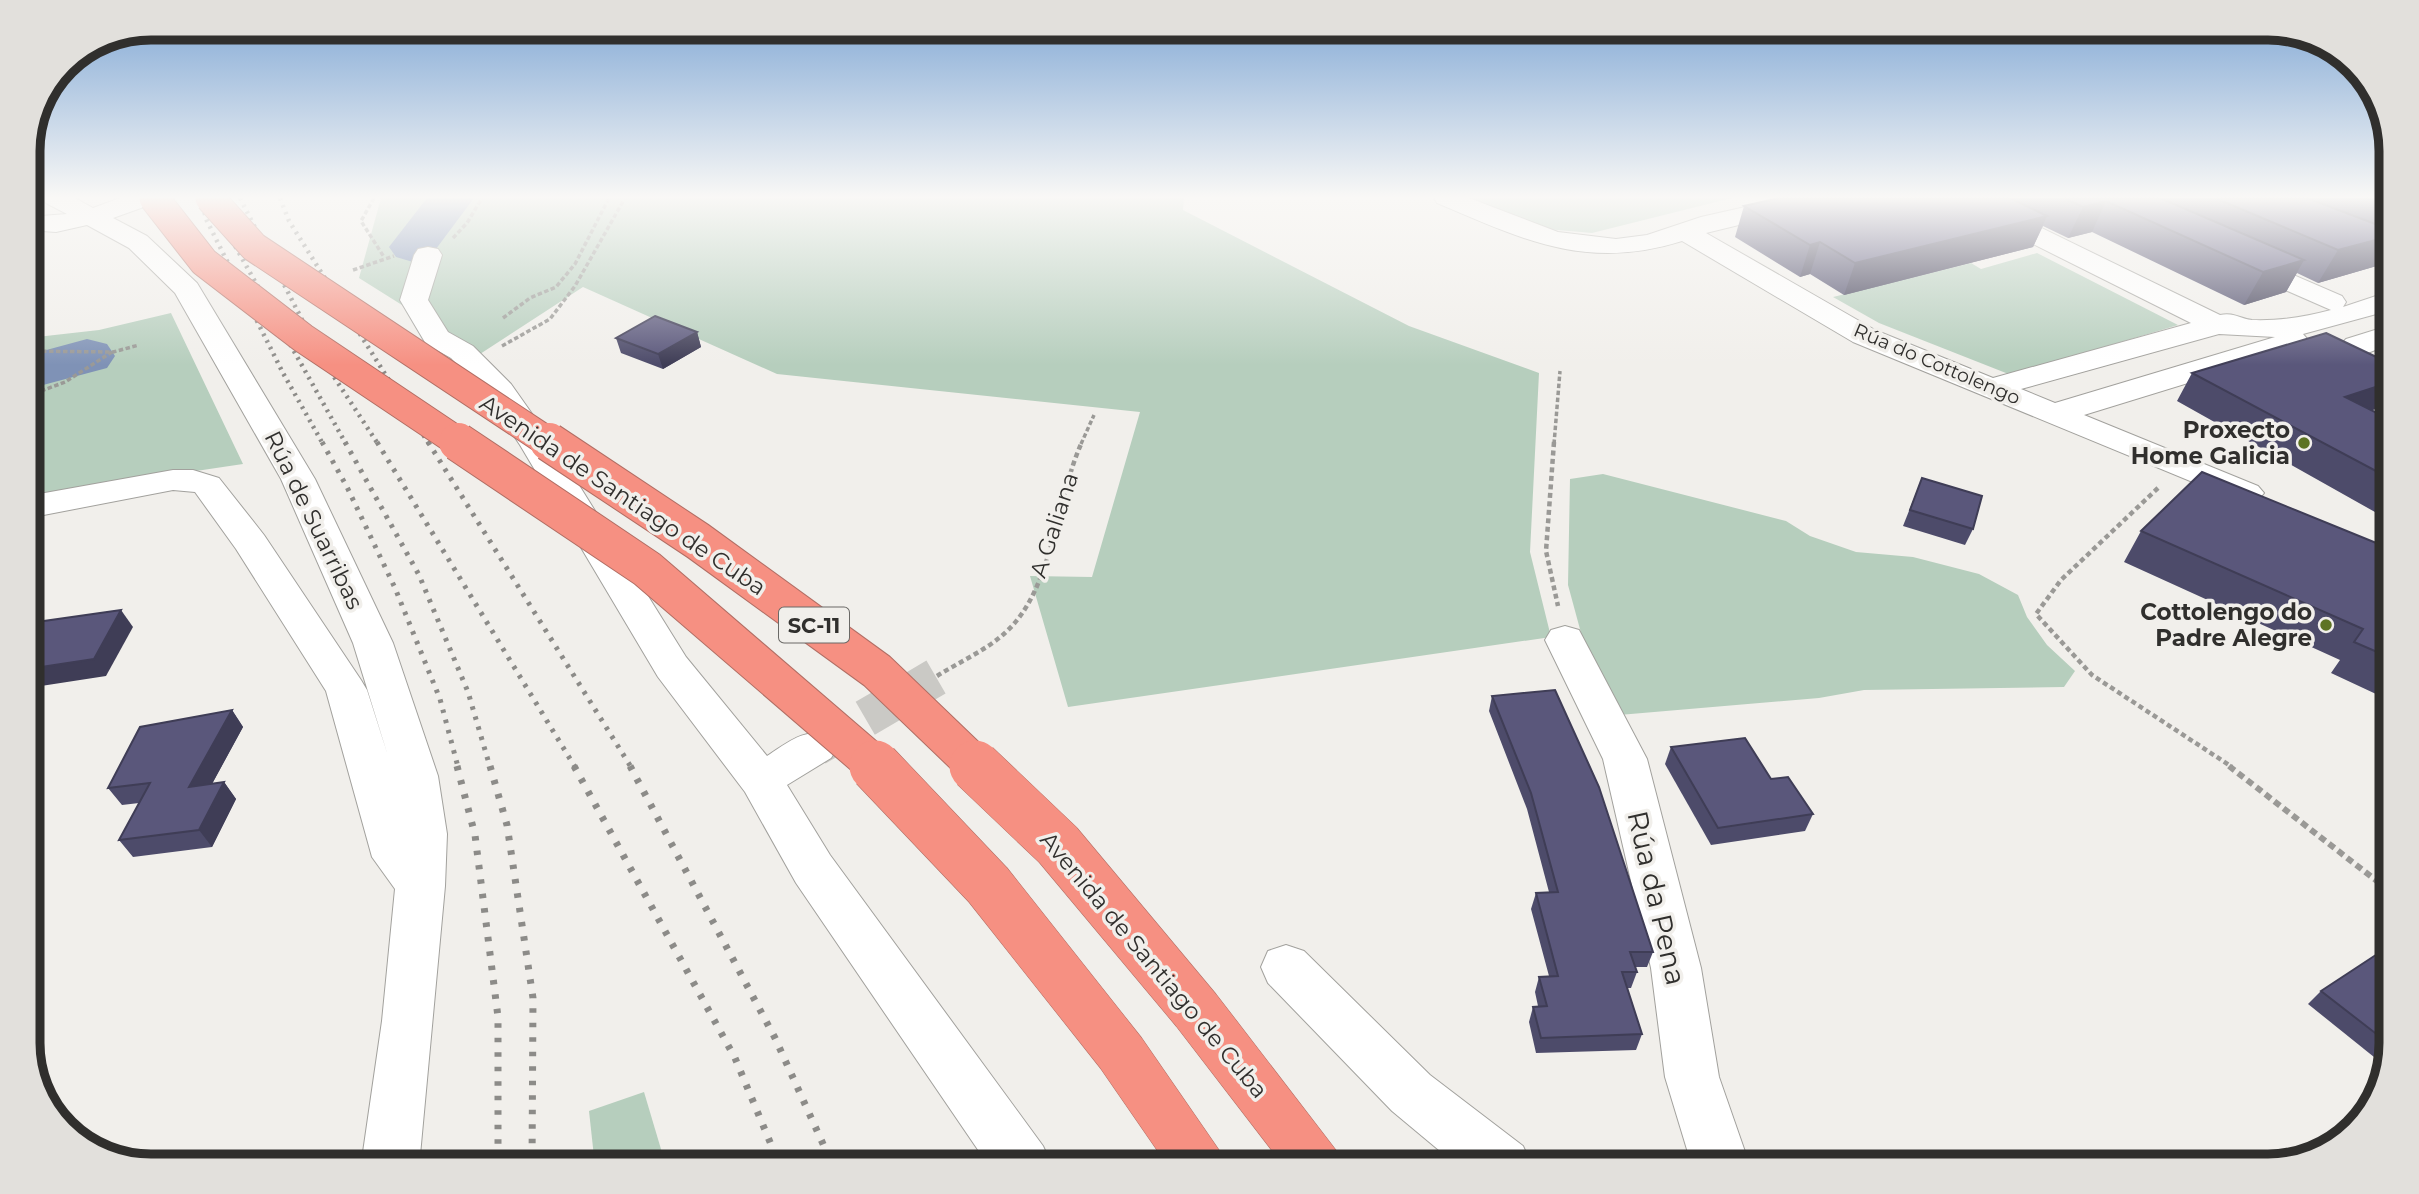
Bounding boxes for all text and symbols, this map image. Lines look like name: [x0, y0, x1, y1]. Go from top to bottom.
street label: Rúa do Cottolengo: [1850, 319, 2024, 409]
street label: Avenida de Santiago de Cuba: [475, 389, 771, 601]
place label: Proxecto Home Galicia: [2131, 416, 2290, 470]
street label: Rúa de Suarribas: [259, 426, 369, 614]
marker: Proxecto Home Galicia: [2296, 435, 2312, 451]
street label: A Galiana: [1024, 469, 1084, 581]
place label: Cottolengo do Padre Alegre: [2140, 598, 2312, 652]
road number: SC-11: [779, 608, 849, 642]
marker: Cottolengo do Padre Alegre: [2318, 617, 2334, 633]
street label: Rúa da Pena: [1620, 808, 1694, 988]
street label: Avenida de Santiago de Cuba: [1034, 826, 1274, 1104]

